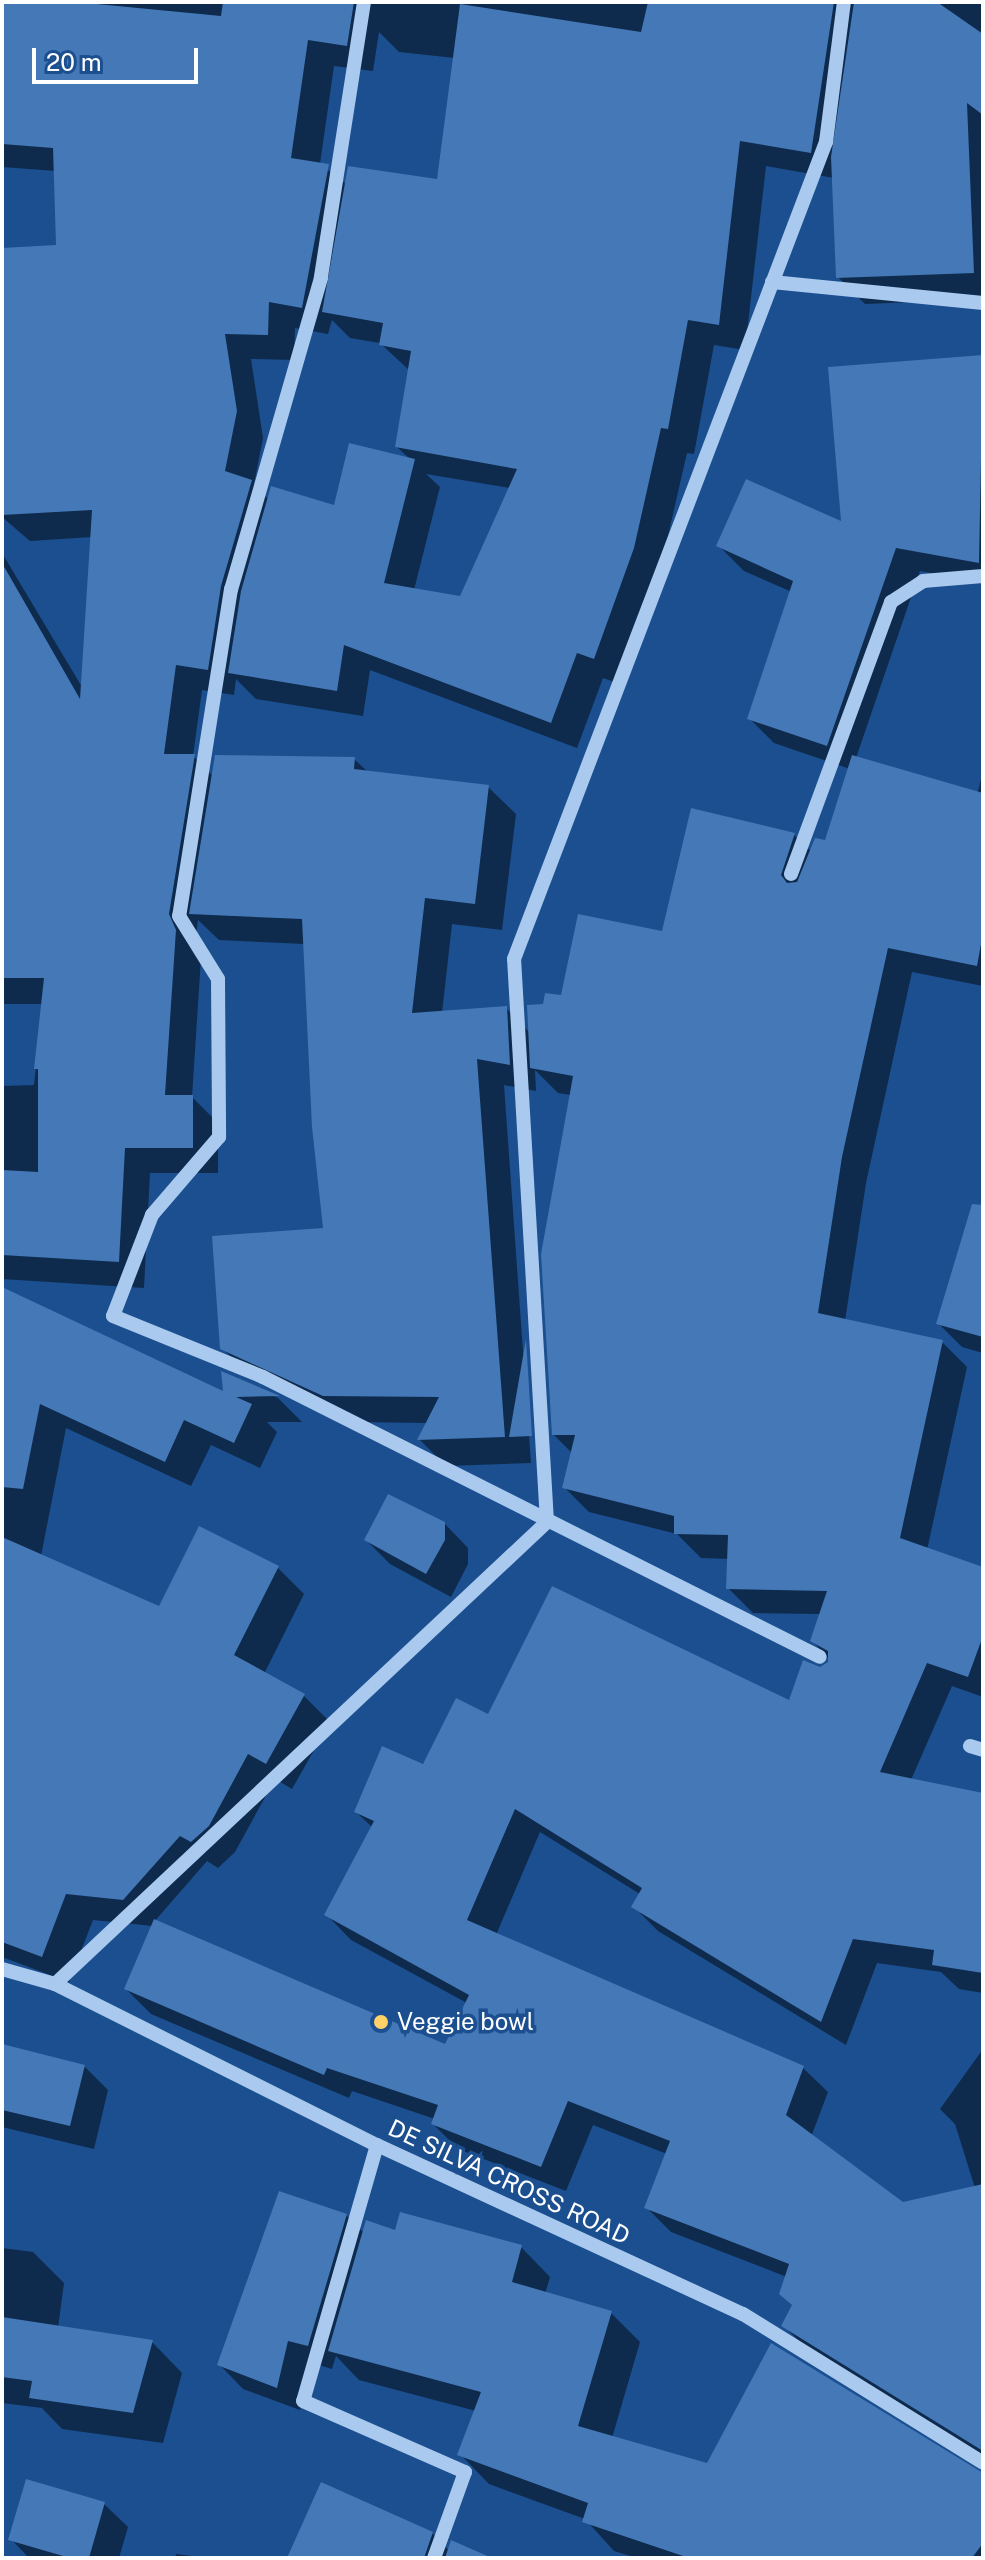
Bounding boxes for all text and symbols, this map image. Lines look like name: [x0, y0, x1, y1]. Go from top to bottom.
scale bar: [36, 32, 202, 82]
text: 20 m: [46, 48, 102, 76]
place label: Veggie bowl: [397, 2008, 534, 2036]
marker: Veggie bowl: [372, 2013, 390, 2031]
street label: DE SILVA CROSS ROAD: [384, 2113, 634, 2251]

